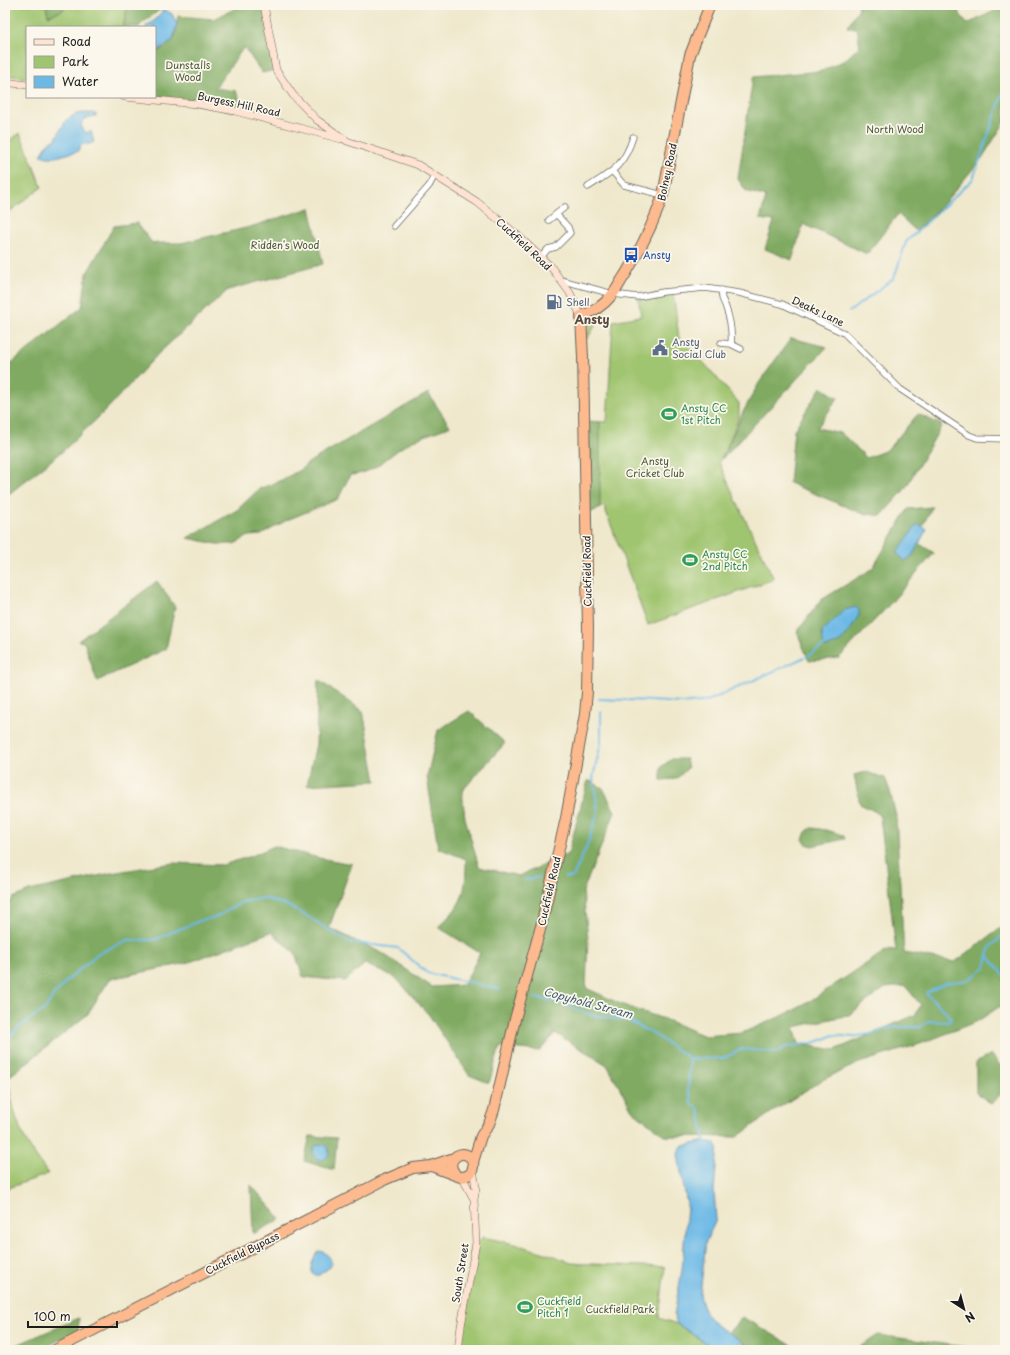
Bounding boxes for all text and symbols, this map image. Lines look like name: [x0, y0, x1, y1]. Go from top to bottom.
legend: [26, 26, 156, 98]
text: Road: [62, 32, 91, 50]
text: Park: [62, 52, 89, 70]
park label: Dunstalls Wood: [166, 57, 211, 84]
text: Water: [62, 72, 99, 90]
street label: Burgess Hill Road: [196, 87, 282, 120]
park label: North Wood: [866, 121, 924, 136]
street label: Bolney Road: [653, 141, 680, 202]
street label: Cuckfield Road: [493, 214, 556, 273]
park label: Ridden's Wood: [251, 237, 320, 252]
bus stop icon: Ansty: [622, 246, 640, 264]
place label: Ansty: [643, 247, 671, 262]
street label: Deaks Lane: [789, 292, 847, 329]
fuel station icon: Shell: [545, 293, 563, 311]
place label: Shell: [566, 294, 590, 309]
district label: Ansty: [573, 310, 610, 328]
place label: Ansty Social Club: [672, 334, 726, 361]
public building icon: Ansty Social Club: [651, 339, 669, 357]
place label: Ansty CC 1st Pitch: [681, 400, 727, 427]
sports icon: Ansty CC 1st Pitch: [660, 405, 678, 423]
park label: Ansty Cricket Club: [626, 453, 684, 480]
street label: Cuckfield Road: [578, 535, 595, 607]
place label: Ansty CC 2nd Pitch: [702, 546, 748, 573]
sports icon: Ansty CC 2nd Pitch: [681, 551, 699, 569]
street label: Cuckfield Road: [533, 854, 564, 927]
water label: Copyhold Stream: [542, 982, 636, 1023]
street label: Cuckfield Bypass: [202, 1227, 282, 1279]
street label: South Street: [447, 1242, 472, 1304]
north arrow: [944, 1289, 984, 1329]
place label: Cuckfield Pitch 1: [537, 1293, 581, 1320]
sports icon: Cuckfield Pitch 1: [516, 1298, 534, 1316]
park label: Cuckfield Park: [585, 1301, 655, 1316]
scale bar: [28, 1303, 117, 1329]
text: 100 m: [34, 1307, 71, 1325]
text: N: [961, 1308, 979, 1327]

